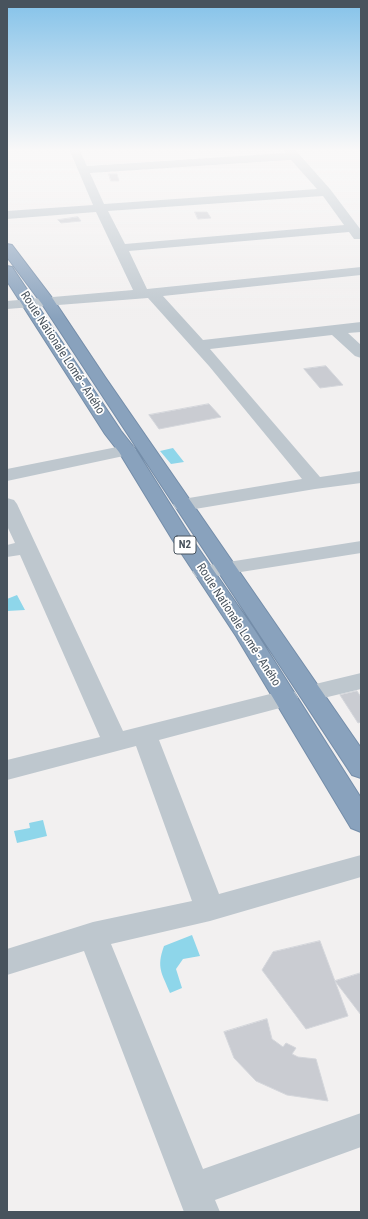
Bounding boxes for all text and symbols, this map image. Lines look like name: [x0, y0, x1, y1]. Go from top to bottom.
street label: Route Nationale Lomé - Aného: [17, 289, 107, 417]
road number: N2: [174, 536, 196, 554]
street label: Route Nationale Lomé - Aného: [193, 561, 283, 689]

